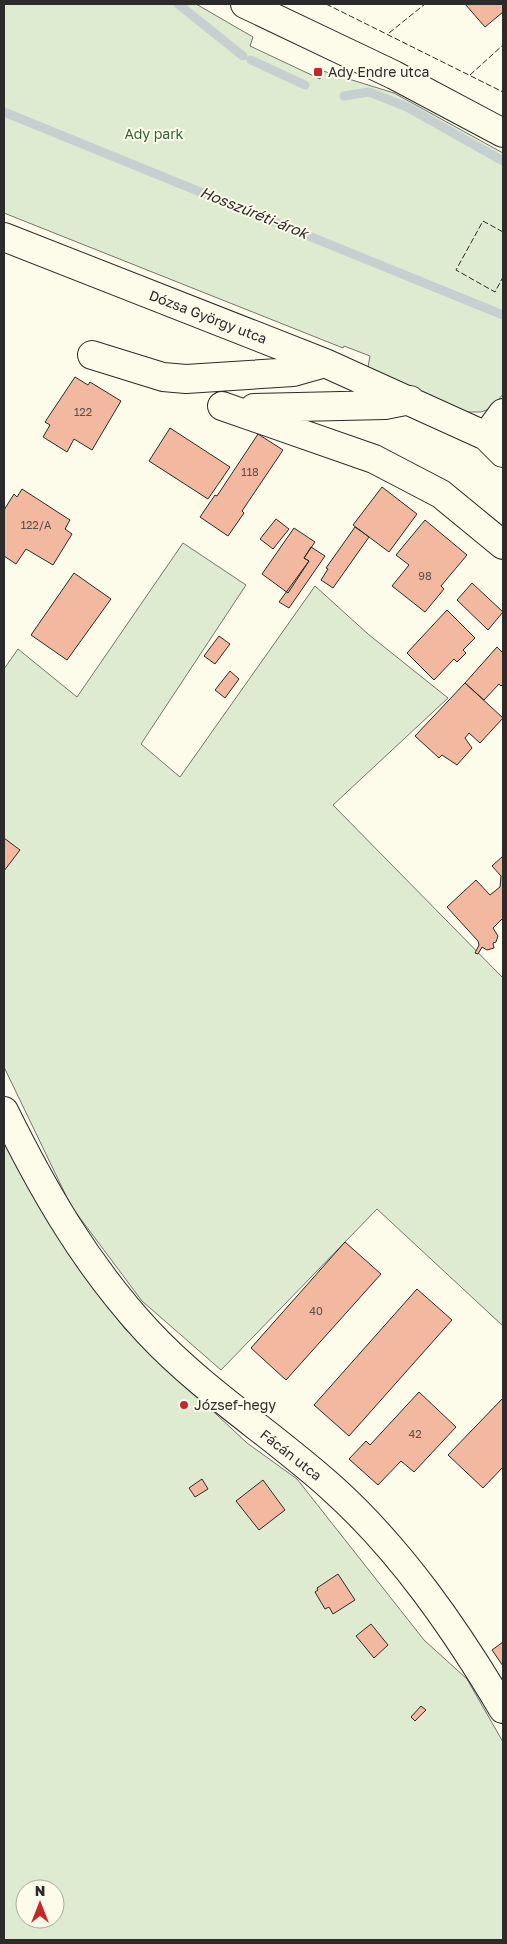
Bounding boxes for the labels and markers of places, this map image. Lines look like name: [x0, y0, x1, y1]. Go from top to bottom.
place label: Ady Endre utca: [328, 63, 430, 80]
marker: Ady Endre utca: [312, 66, 324, 78]
place label: József-hegy: [194, 1396, 276, 1413]
marker: József-hegy: [178, 1399, 190, 1411]

